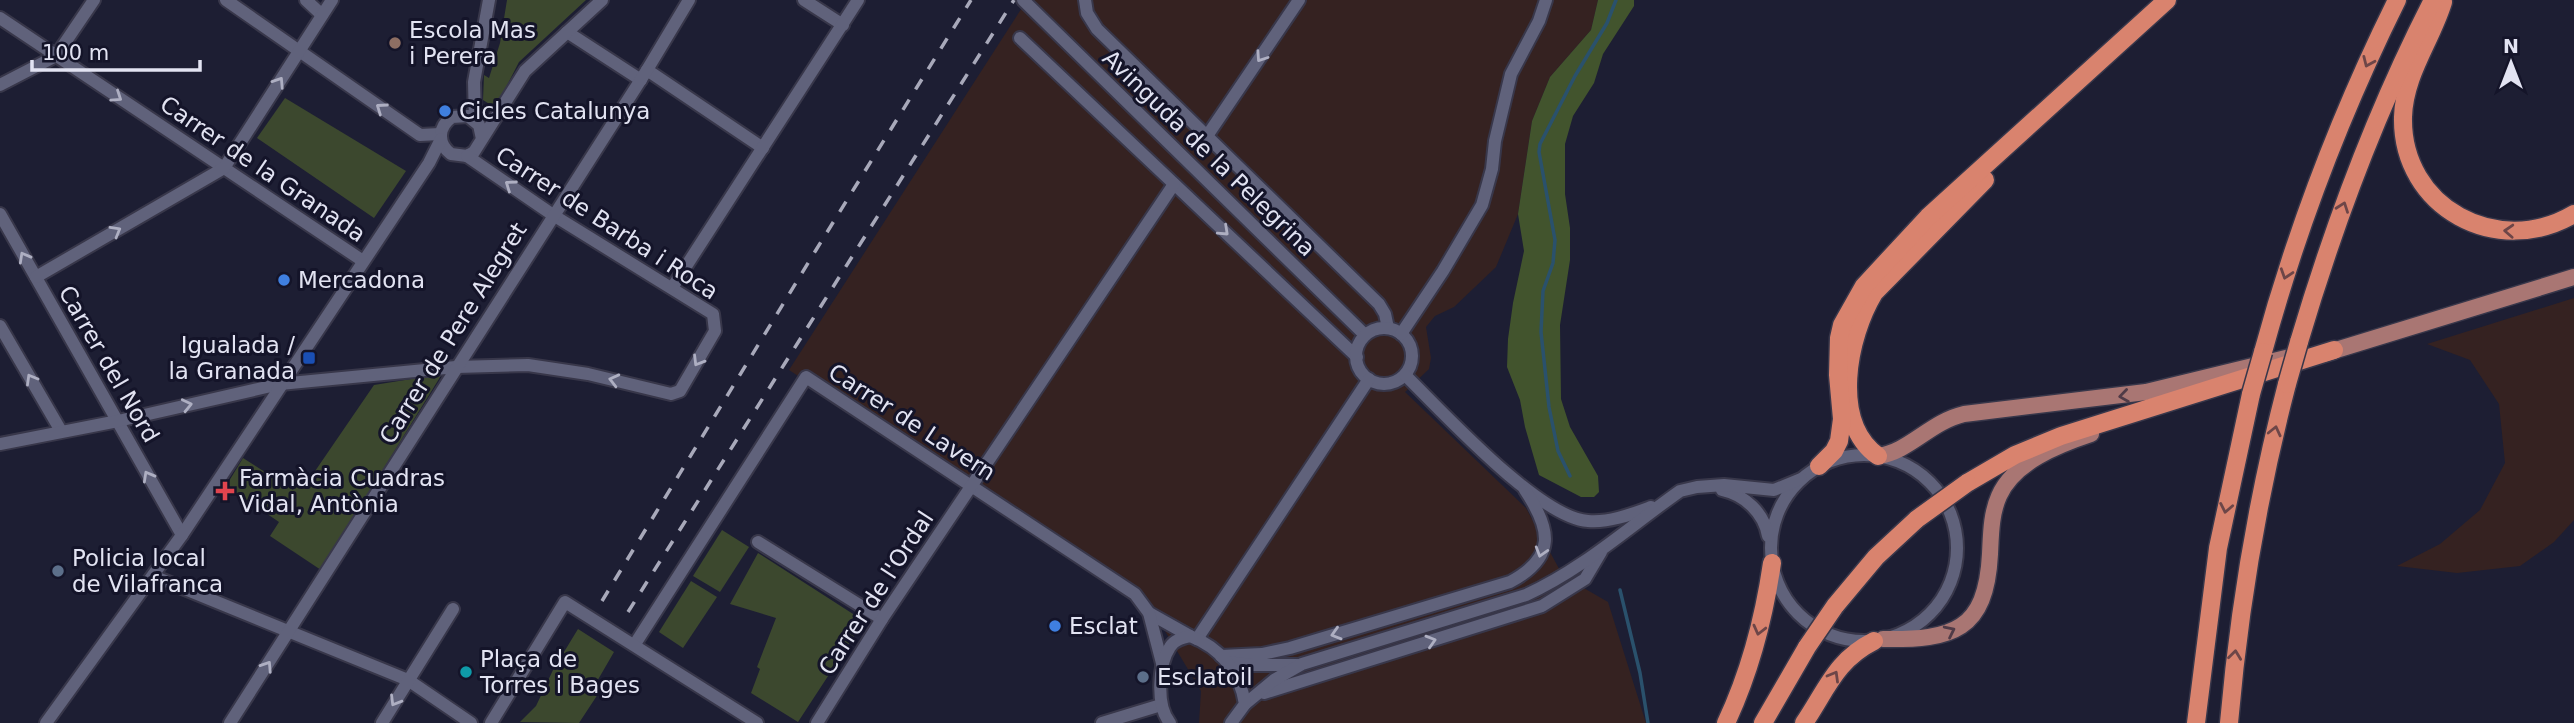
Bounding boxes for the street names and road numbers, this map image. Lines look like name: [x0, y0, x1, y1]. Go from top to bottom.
street label: Avinguda de la Pelegrina: [1098, 45, 1320, 261]
street label: Carrer de la Granada: [156, 91, 370, 247]
street label: Carrer de Barba i Roca: [491, 141, 723, 305]
street label: Carrer de Pere Alegret: [374, 218, 532, 448]
street label: Carrer del Nord: [54, 281, 164, 447]
street label: Carrer de Lavern: [824, 358, 1000, 486]
street label: Carrer de l'Ordal: [813, 506, 939, 680]

